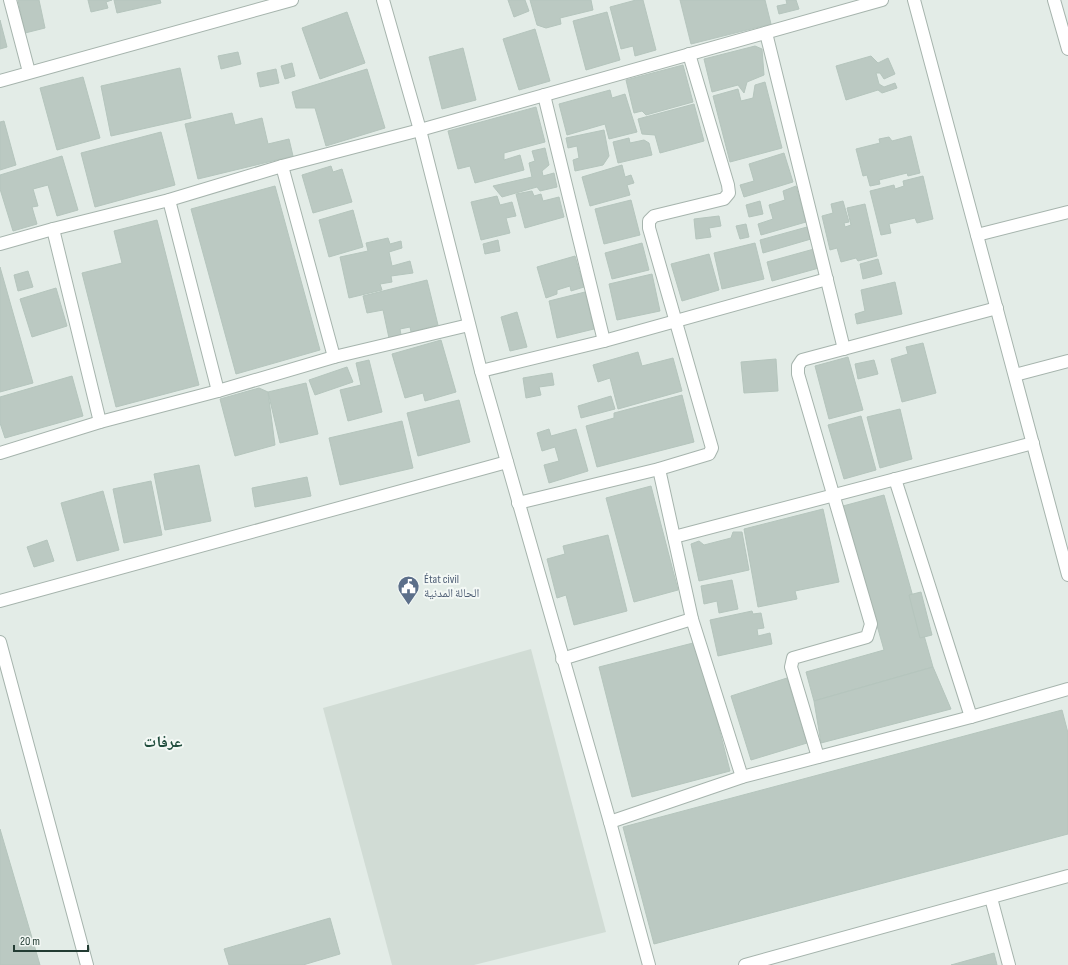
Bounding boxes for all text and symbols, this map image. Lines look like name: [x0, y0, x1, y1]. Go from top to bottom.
place label: État civil الحالة المدنية: [424, 572, 480, 601]
public building icon: État civil الحالة المدنية: [396, 573, 422, 606]
district label: عرفات: [144, 733, 182, 752]
scale bar: [14, 927, 88, 953]
text: 20 m: [20, 934, 40, 949]

